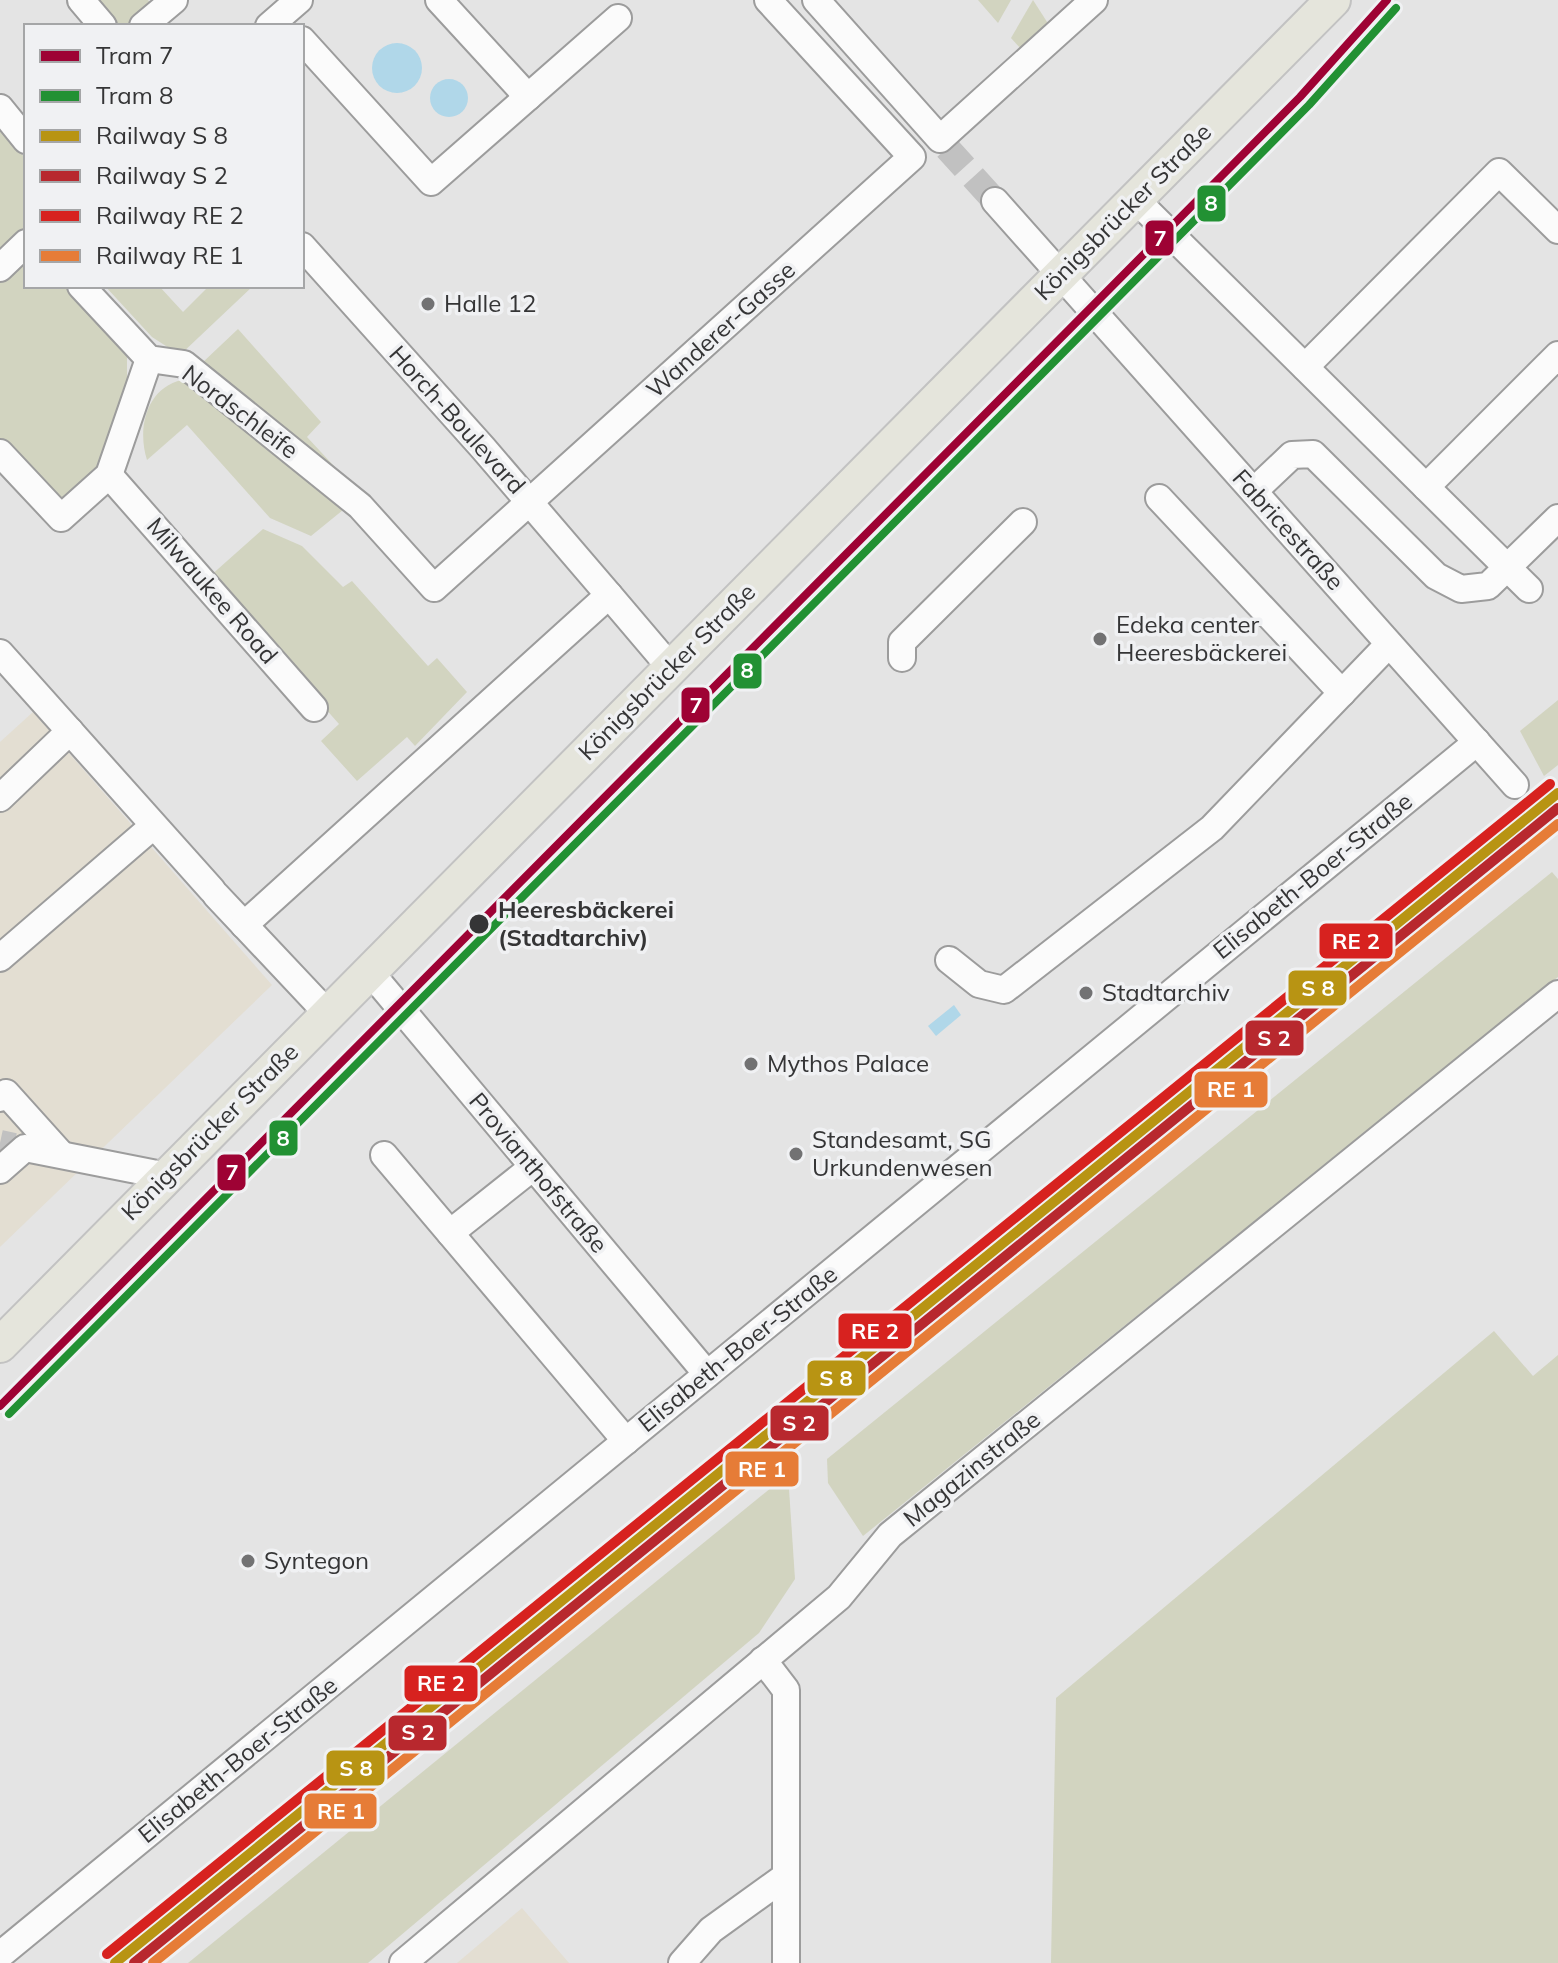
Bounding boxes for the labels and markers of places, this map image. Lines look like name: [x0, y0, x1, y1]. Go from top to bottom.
place label: Halle 12: [444, 288, 536, 318]
marker: Halle 12: [419, 295, 437, 313]
place label: Edeka center Heeresbäckerei: [1116, 609, 1287, 667]
marker: Edeka center Heeresbäckerei: [1091, 630, 1109, 648]
place label: Heeresbäckerei (Stadtarchiv): [498, 894, 674, 952]
marker: Heeresbäckerei (Stadtarchiv): [467, 912, 491, 936]
place label: Stadtarchiv: [1102, 977, 1230, 1007]
marker: Stadtarchiv: [1077, 984, 1095, 1002]
place label: Mythos Palace: [767, 1048, 929, 1078]
marker: Mythos Palace: [742, 1055, 760, 1073]
place label: Standesamt, SG Urkundenwesen: [812, 1124, 993, 1182]
marker: Standesamt, SG Urkundenwesen: [787, 1145, 805, 1163]
place label: Syntegon: [264, 1545, 369, 1575]
marker: Syntegon: [239, 1552, 257, 1570]

